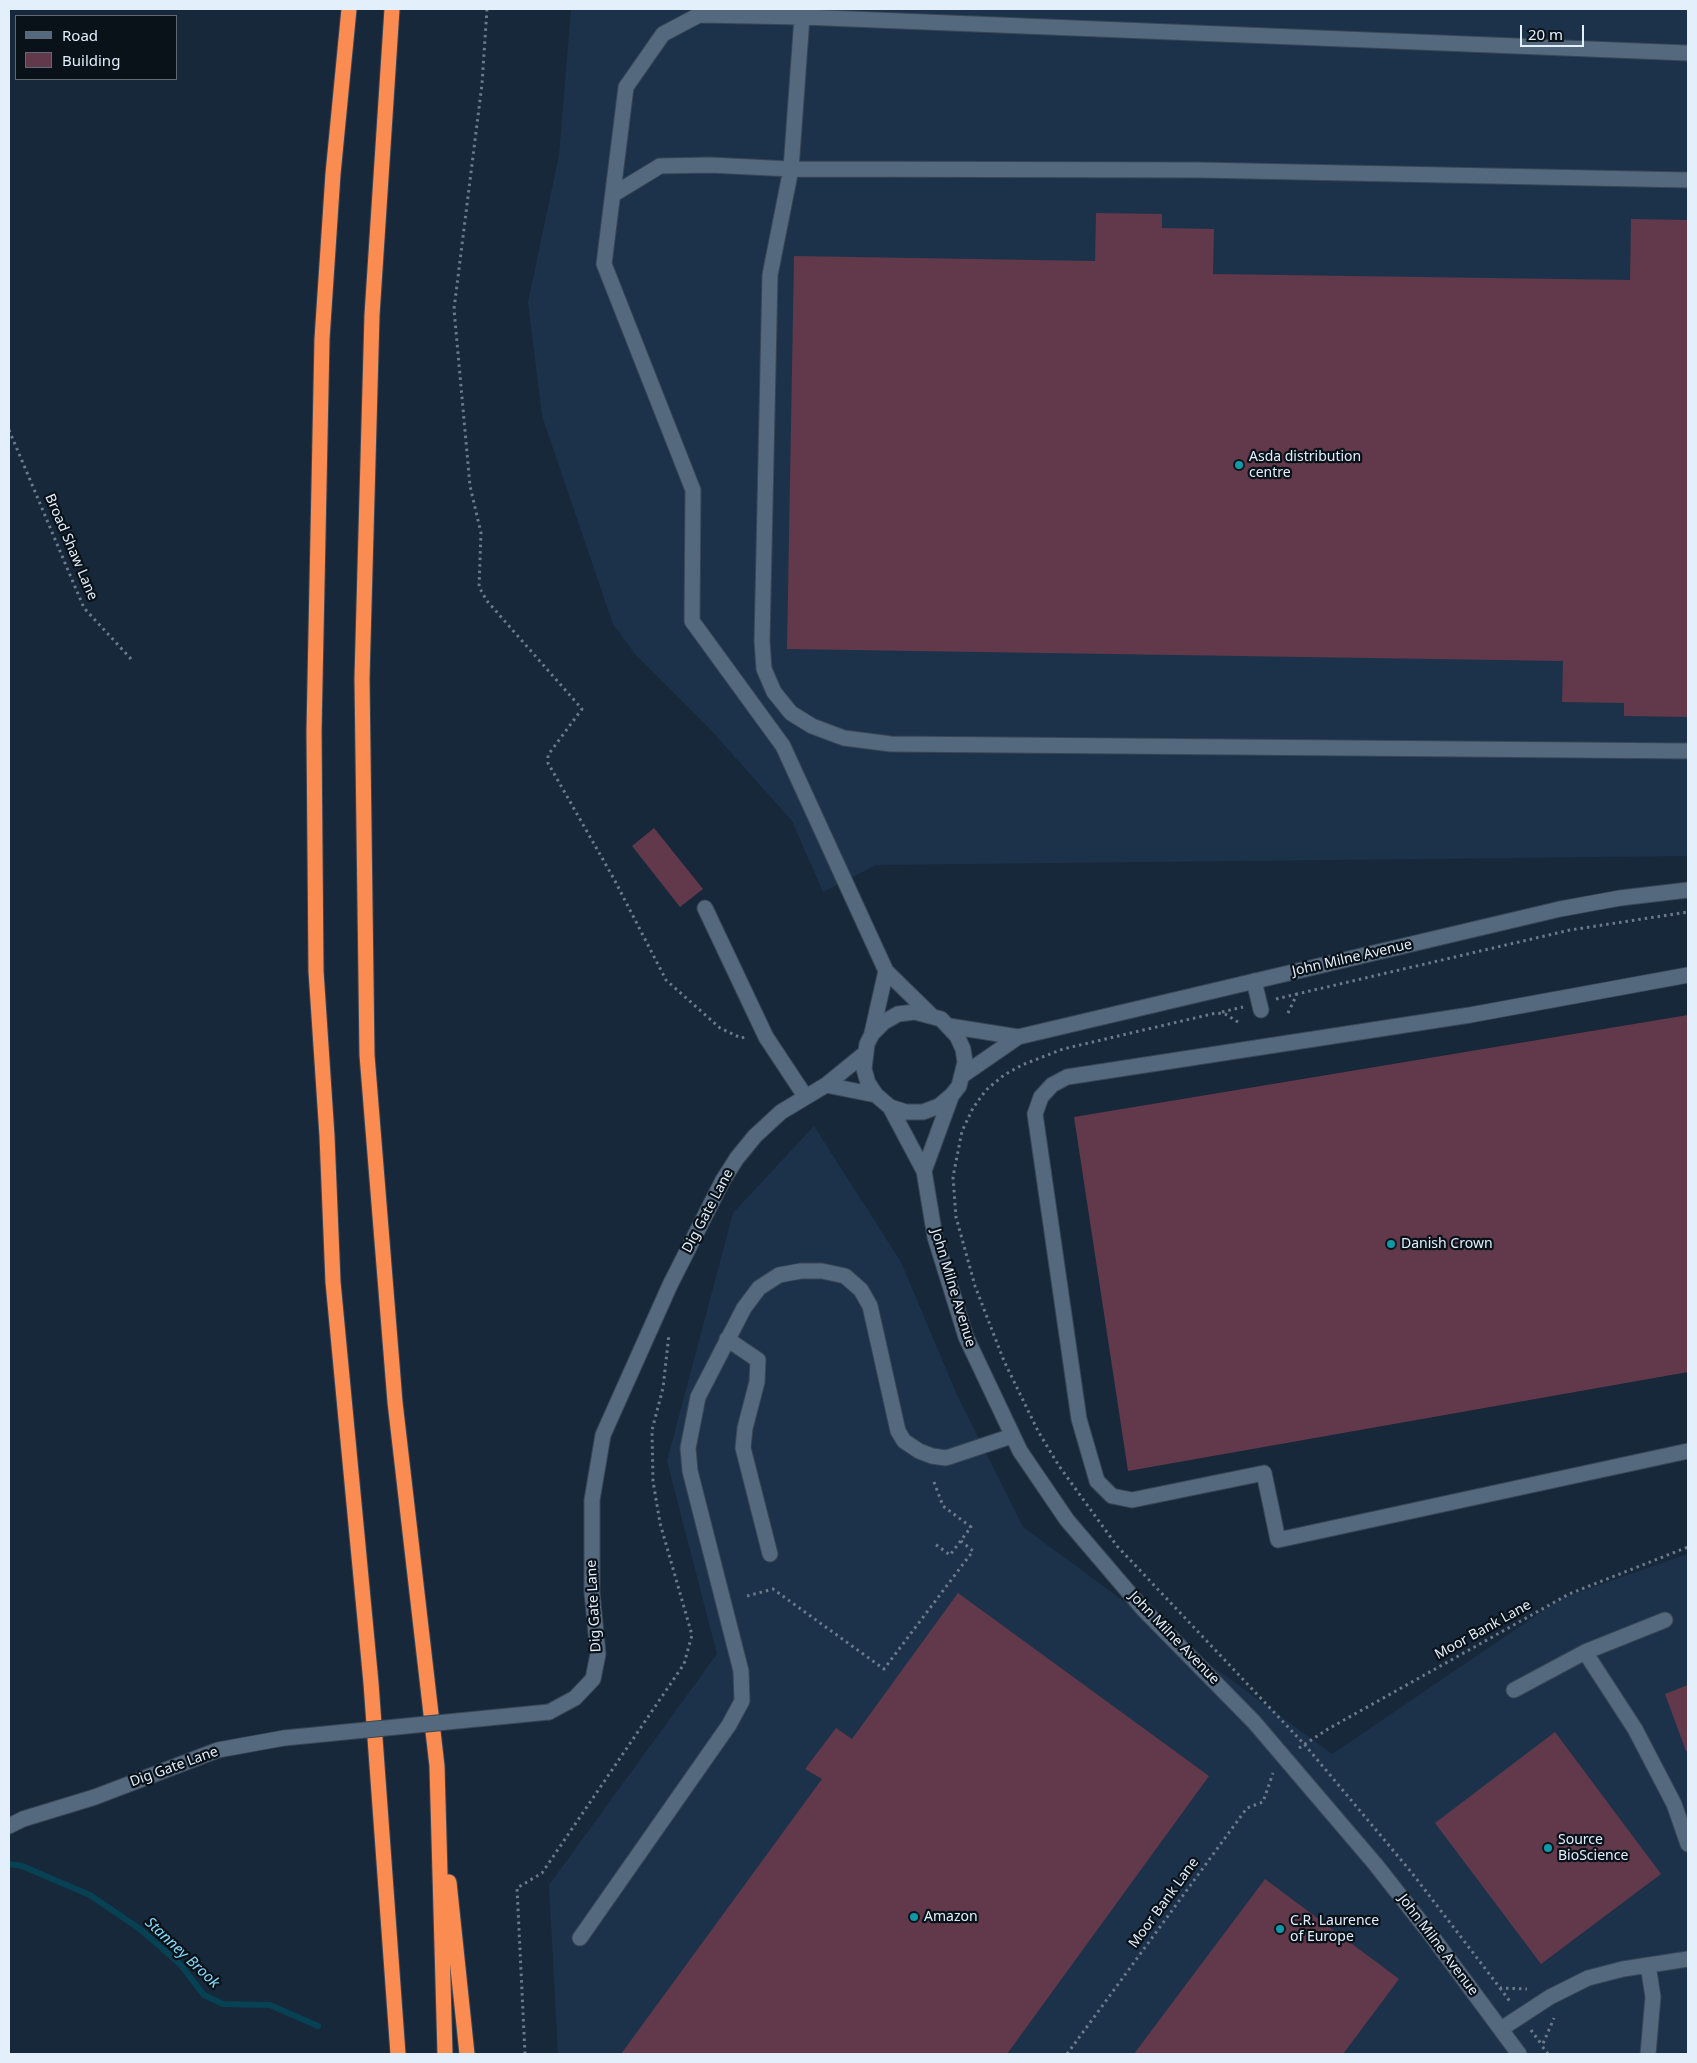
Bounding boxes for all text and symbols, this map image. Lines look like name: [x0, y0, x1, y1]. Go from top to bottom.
legend: [15, 15, 178, 80]
scale bar: [1522, 15, 1586, 47]
text: 20 m: [1528, 24, 1563, 44]
text: Road: [62, 25, 98, 45]
text: Building: [62, 50, 120, 70]
place label: Asda distribution centre: [1249, 449, 1361, 482]
marker: Asda distribution centre: [1233, 459, 1245, 471]
street label: Broad Shaw Lane: [41, 491, 101, 603]
street label: John Milne Avenue: [1290, 936, 1414, 980]
street label: Dig Gate Lane: [679, 1166, 737, 1256]
street label: John Milne Avenue: [927, 1227, 979, 1349]
place label: Danish Crown: [1401, 1236, 1493, 1252]
marker: Danish Crown: [1385, 1238, 1397, 1250]
street label: Dig Gate Lane: [583, 1559, 605, 1653]
street label: John Milne Avenue: [1125, 1588, 1223, 1688]
street label: Moor Bank Lane: [1432, 1597, 1534, 1663]
street label: Dig Gate Lane: [128, 1743, 220, 1791]
place label: Source BioScience: [1558, 1832, 1628, 1864]
marker: Source BioScience: [1542, 1842, 1554, 1854]
street label: Moor Bank Lane: [1126, 1855, 1202, 1951]
street label: John Milne Avenue: [1394, 1891, 1482, 1999]
place label: Amazon: [924, 1909, 978, 1925]
marker: Amazon: [908, 1911, 920, 1923]
place label: C.R. Laurence of Europe: [1290, 1913, 1379, 1945]
water label: Stanney Brook: [141, 1914, 223, 1992]
marker: C.R. Laurence of Europe: [1274, 1923, 1286, 1935]

